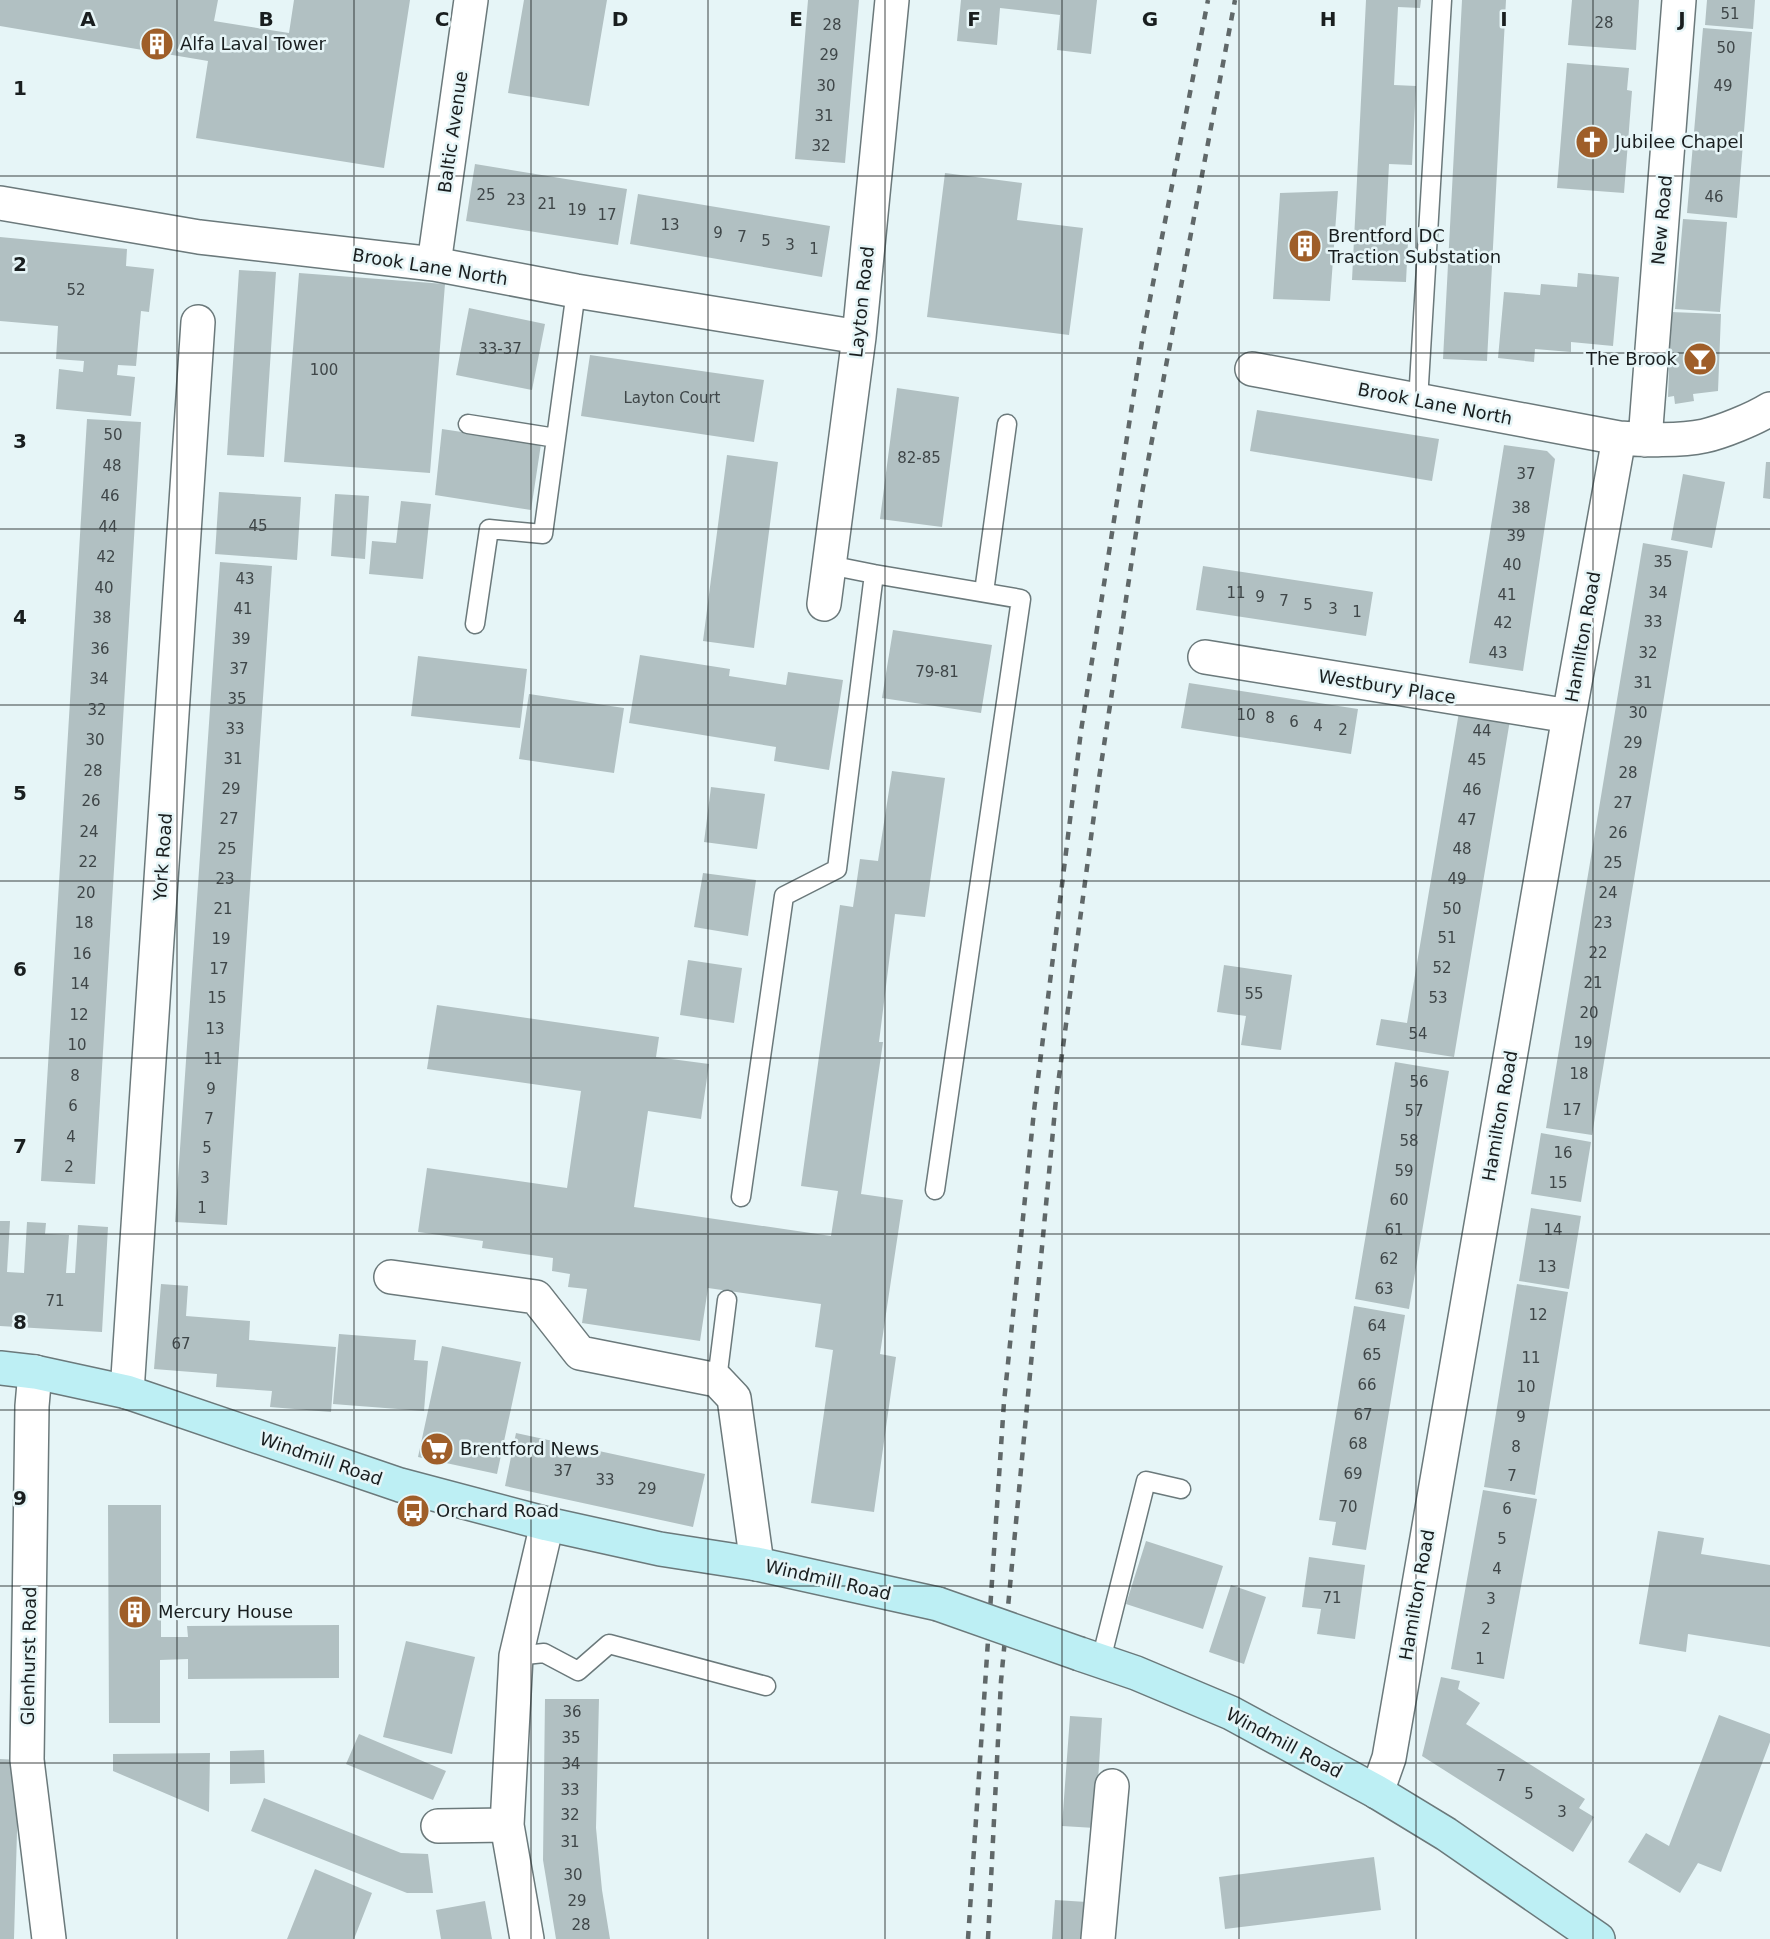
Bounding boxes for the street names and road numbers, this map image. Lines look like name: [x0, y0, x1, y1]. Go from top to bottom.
street label: Baltic Avenue: [434, 70, 471, 194]
street label: New Road: [1647, 174, 1676, 266]
street label: Brook Lane North: [351, 244, 509, 289]
street label: Layton Road: [845, 245, 878, 359]
street label: Brook Lane North: [1356, 378, 1514, 429]
street label: Hamilton Road: [1561, 570, 1604, 704]
street label: Westbury Place: [1317, 665, 1457, 708]
street label: York Road: [149, 812, 176, 903]
street label: Hamilton Road: [1478, 1049, 1521, 1183]
street label: Windmill Road: [257, 1428, 385, 1489]
street label: Hamilton Road: [1395, 1528, 1438, 1662]
street label: Windmill Road: [763, 1555, 893, 1604]
street label: Glenhurst Road: [17, 1586, 40, 1726]
street label: Windmill Road: [1223, 1703, 1346, 1782]

